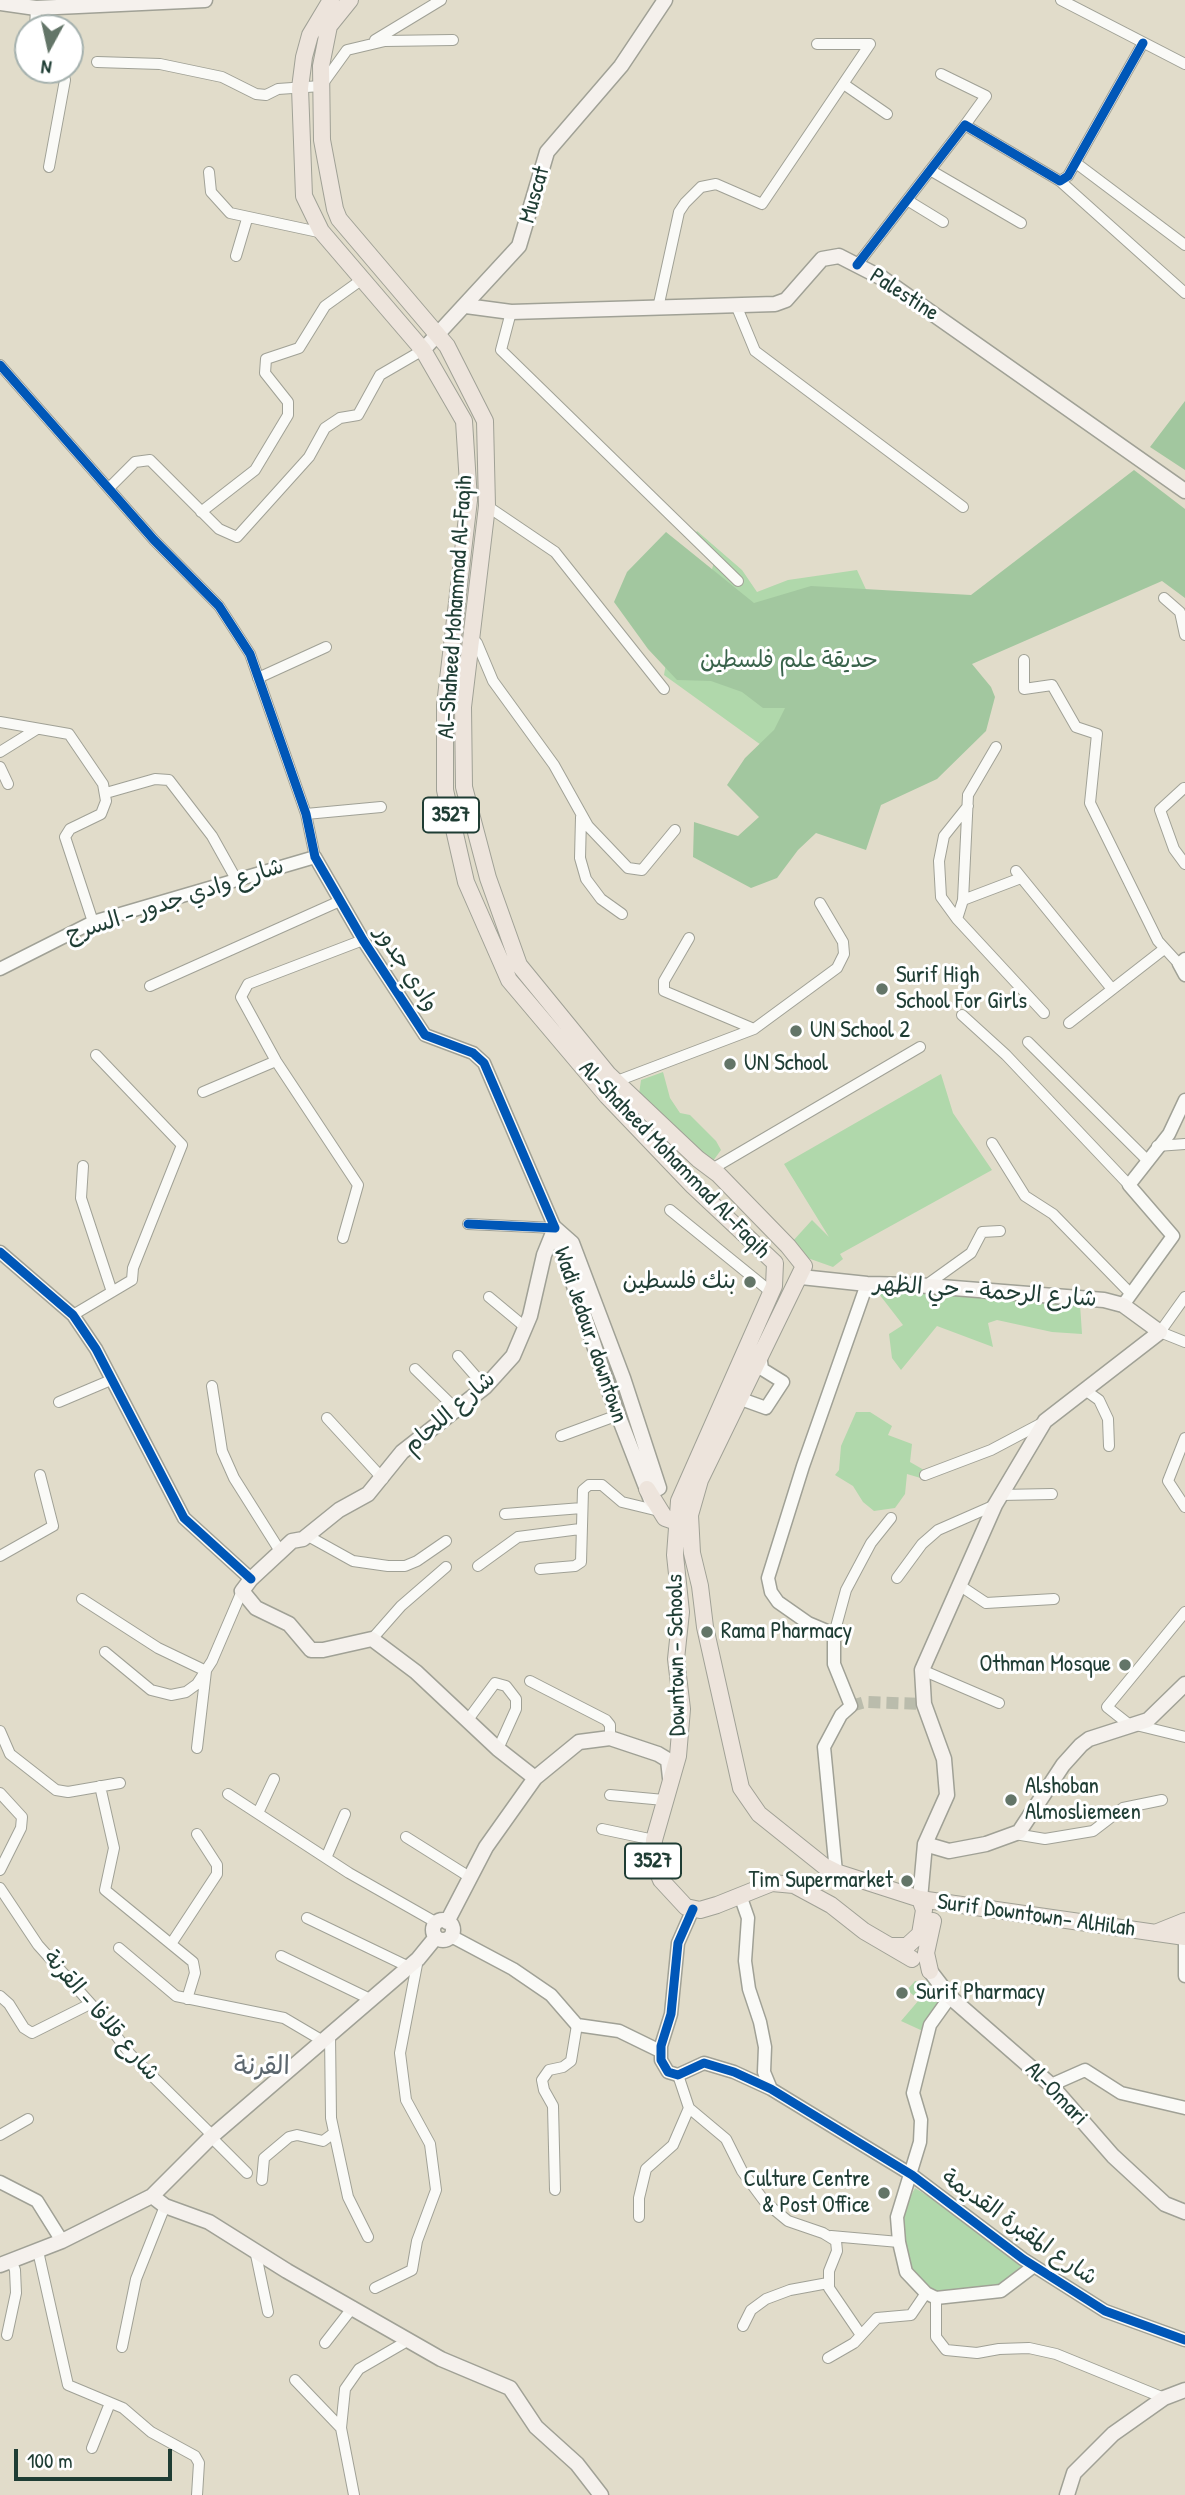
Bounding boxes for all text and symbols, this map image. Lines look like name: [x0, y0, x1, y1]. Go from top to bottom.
north arrow: [14, 14, 84, 84]
text: N: [40, 54, 53, 81]
street label: Muscat: [514, 164, 556, 226]
street label: Palestine: [864, 263, 944, 327]
street label: Al-Shaheed Mohammad Al-Faqih: [433, 474, 479, 740]
park label: حديقة علم فلسطين: [700, 647, 878, 675]
road number: 3527: [423, 798, 479, 832]
street label: شارع وادي جدور - السرج: [62, 853, 288, 949]
street label: وادي جدور: [368, 921, 444, 1017]
place label: Surif High School For Girls: [896, 962, 1027, 1016]
marker: Surif High School For Girls: [874, 981, 890, 997]
place label: UN School 2: [810, 1017, 910, 1045]
marker: UN School 2: [788, 1023, 804, 1039]
place label: UN School: [744, 1050, 828, 1078]
street label: Al-Shaheed Mohammad Al-Faqih: [572, 1055, 776, 1265]
marker: UN School: [722, 1056, 738, 1072]
street label: Wadi Jedour, downtown: [547, 1244, 633, 1426]
place label: بنك فلسطين: [623, 1268, 736, 1296]
street label: شارع الرحمة - حي الظهر: [872, 1270, 1098, 1314]
marker: بنك فلسطين: [742, 1274, 758, 1290]
street label: شارع اللحام: [399, 1366, 501, 1460]
street label: Downtown - Schools: [662, 1574, 692, 1736]
place label: Rama Pharmacy: [721, 1618, 852, 1646]
marker: Rama Pharmacy: [699, 1624, 715, 1640]
place label: Othman Mosque: [979, 1651, 1111, 1679]
marker: Othman Mosque: [1117, 1657, 1133, 1673]
place label: Alshoban Almosliemeen: [1025, 1773, 1141, 1827]
marker: Alshoban Almosliemeen: [1003, 1792, 1019, 1808]
road number: 3527: [625, 1843, 681, 1878]
place label: Tim Supermarket: [748, 1867, 893, 1895]
marker: Tim Supermarket: [899, 1873, 915, 1889]
street label: Surif Downtown- AlHilah: [935, 1888, 1137, 1944]
street label: شارع قلافا - القرنة: [37, 1945, 165, 2087]
place label: Surif Pharmacy: [916, 1979, 1045, 2007]
marker: Surif Pharmacy: [894, 1985, 910, 2001]
district label: القرنة: [234, 2051, 290, 2083]
street label: Al-Omari: [1019, 2056, 1093, 2132]
street label: شارع المقبرة القديمة: [936, 2164, 1102, 2292]
place label: Culture Centre & Post Office: [744, 2166, 870, 2220]
marker: Culture Centre & Post Office: [876, 2185, 892, 2201]
scale bar: [18, 2436, 175, 2480]
text: 100 m: [27, 2446, 73, 2475]

